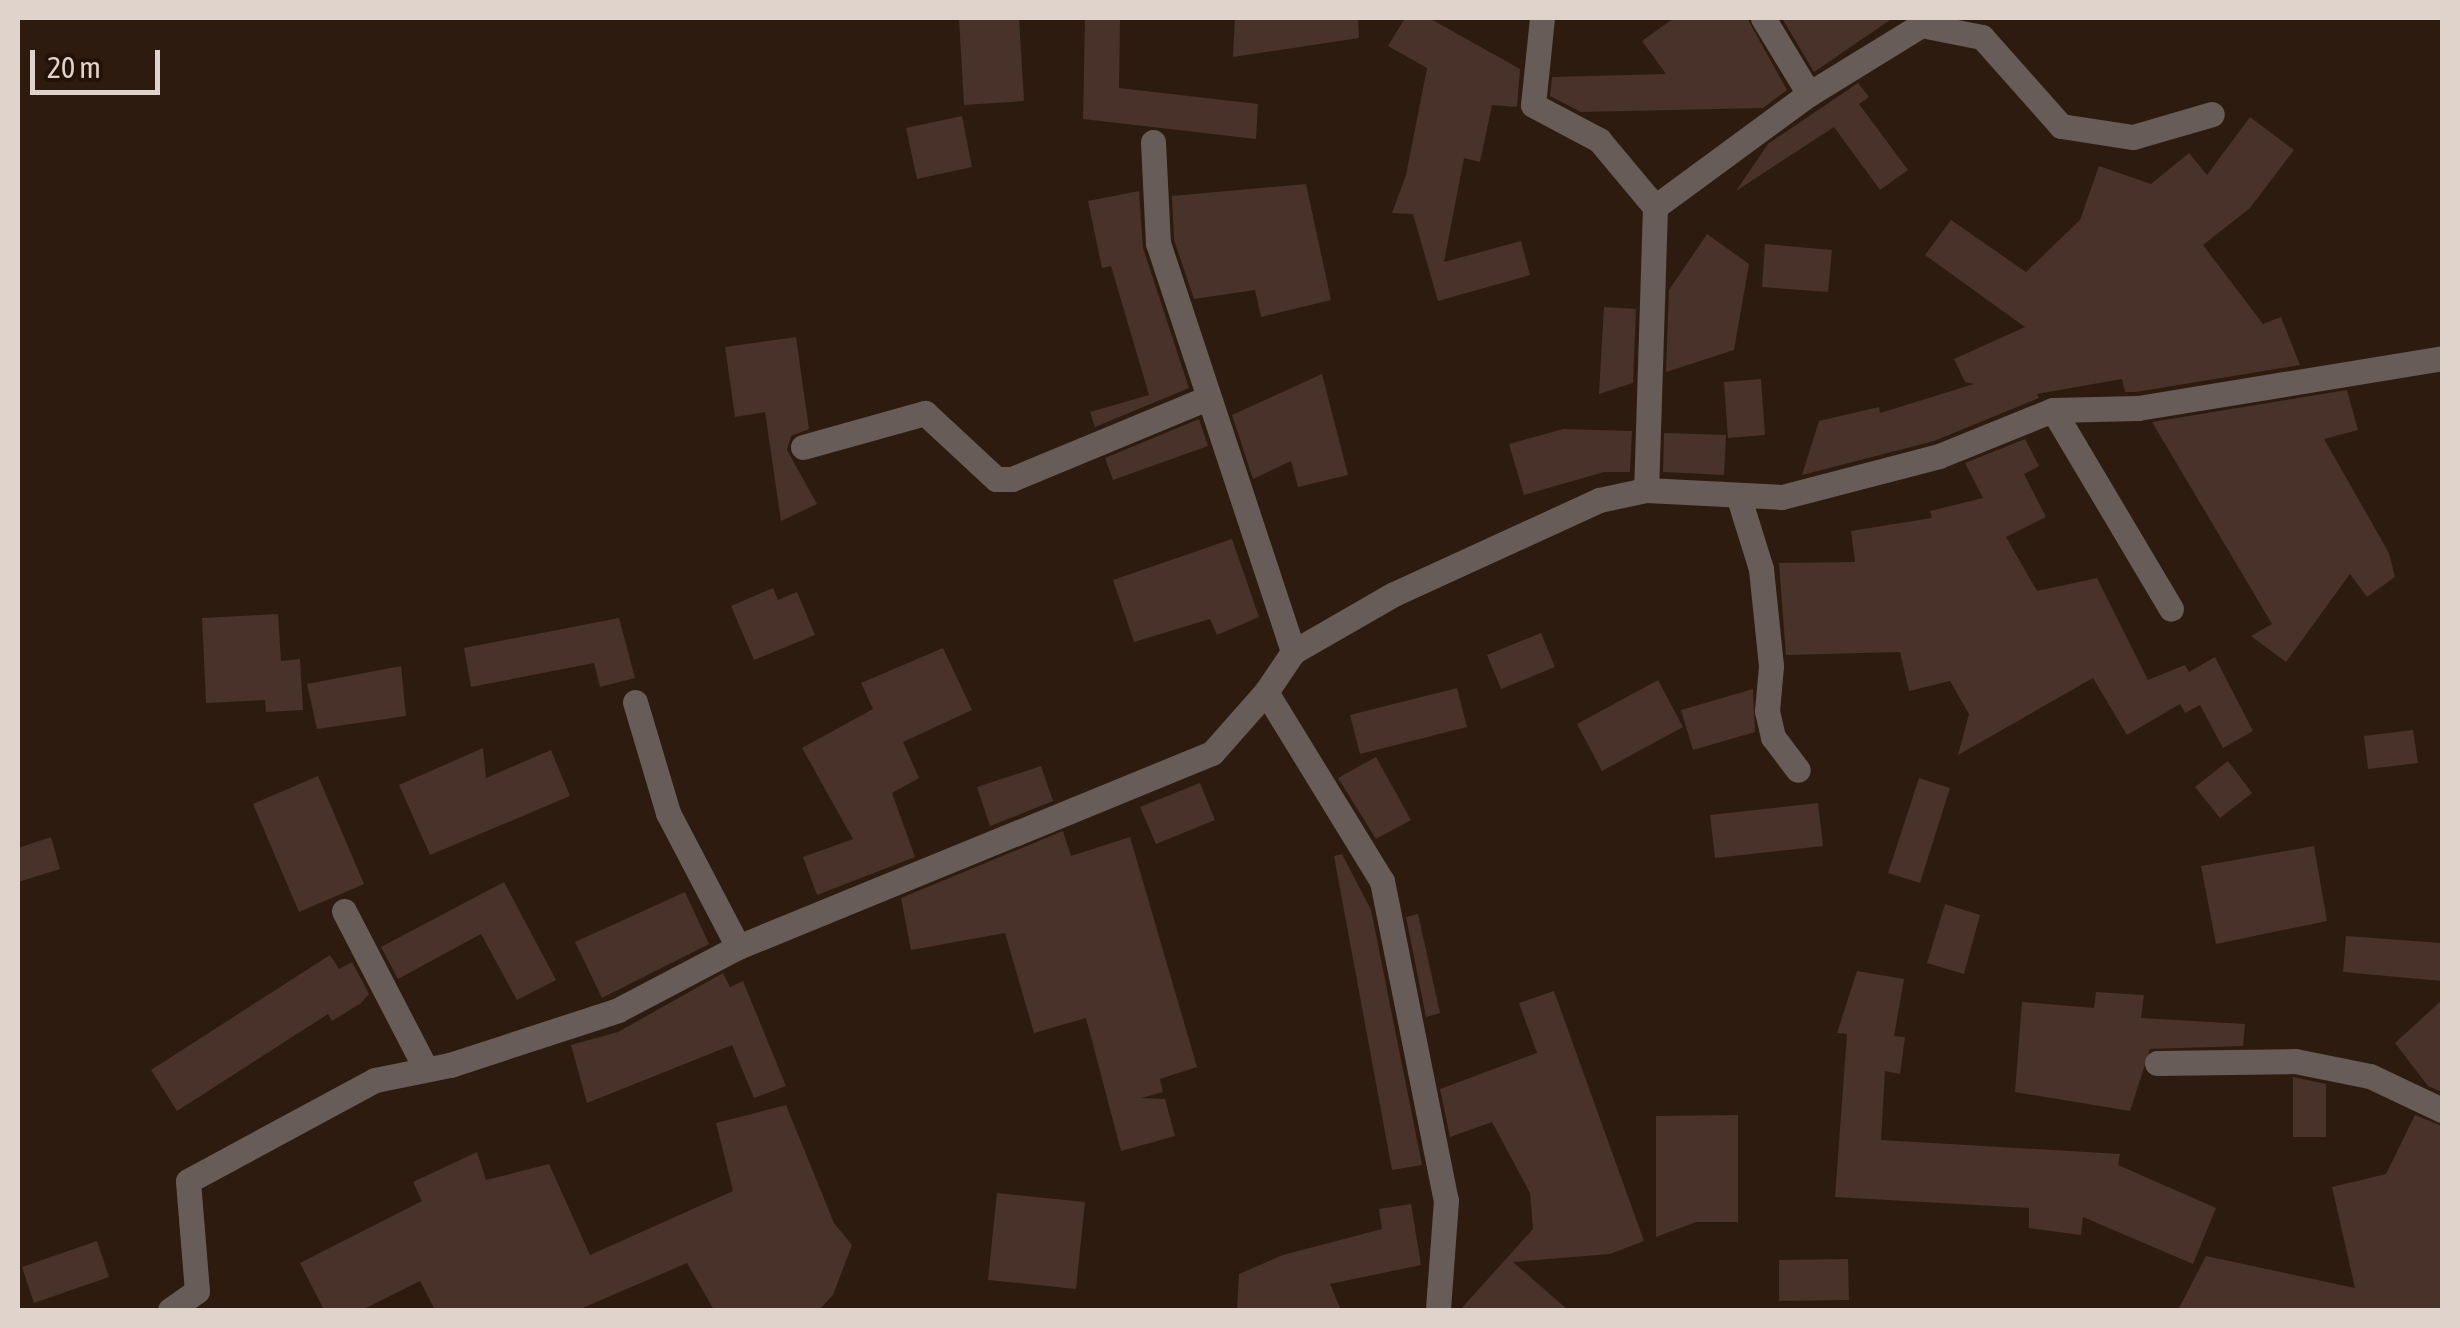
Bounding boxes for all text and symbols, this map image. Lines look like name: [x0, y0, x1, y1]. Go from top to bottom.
scale bar: [35, 30, 165, 92]
text: 20 m: [47, 50, 101, 84]

